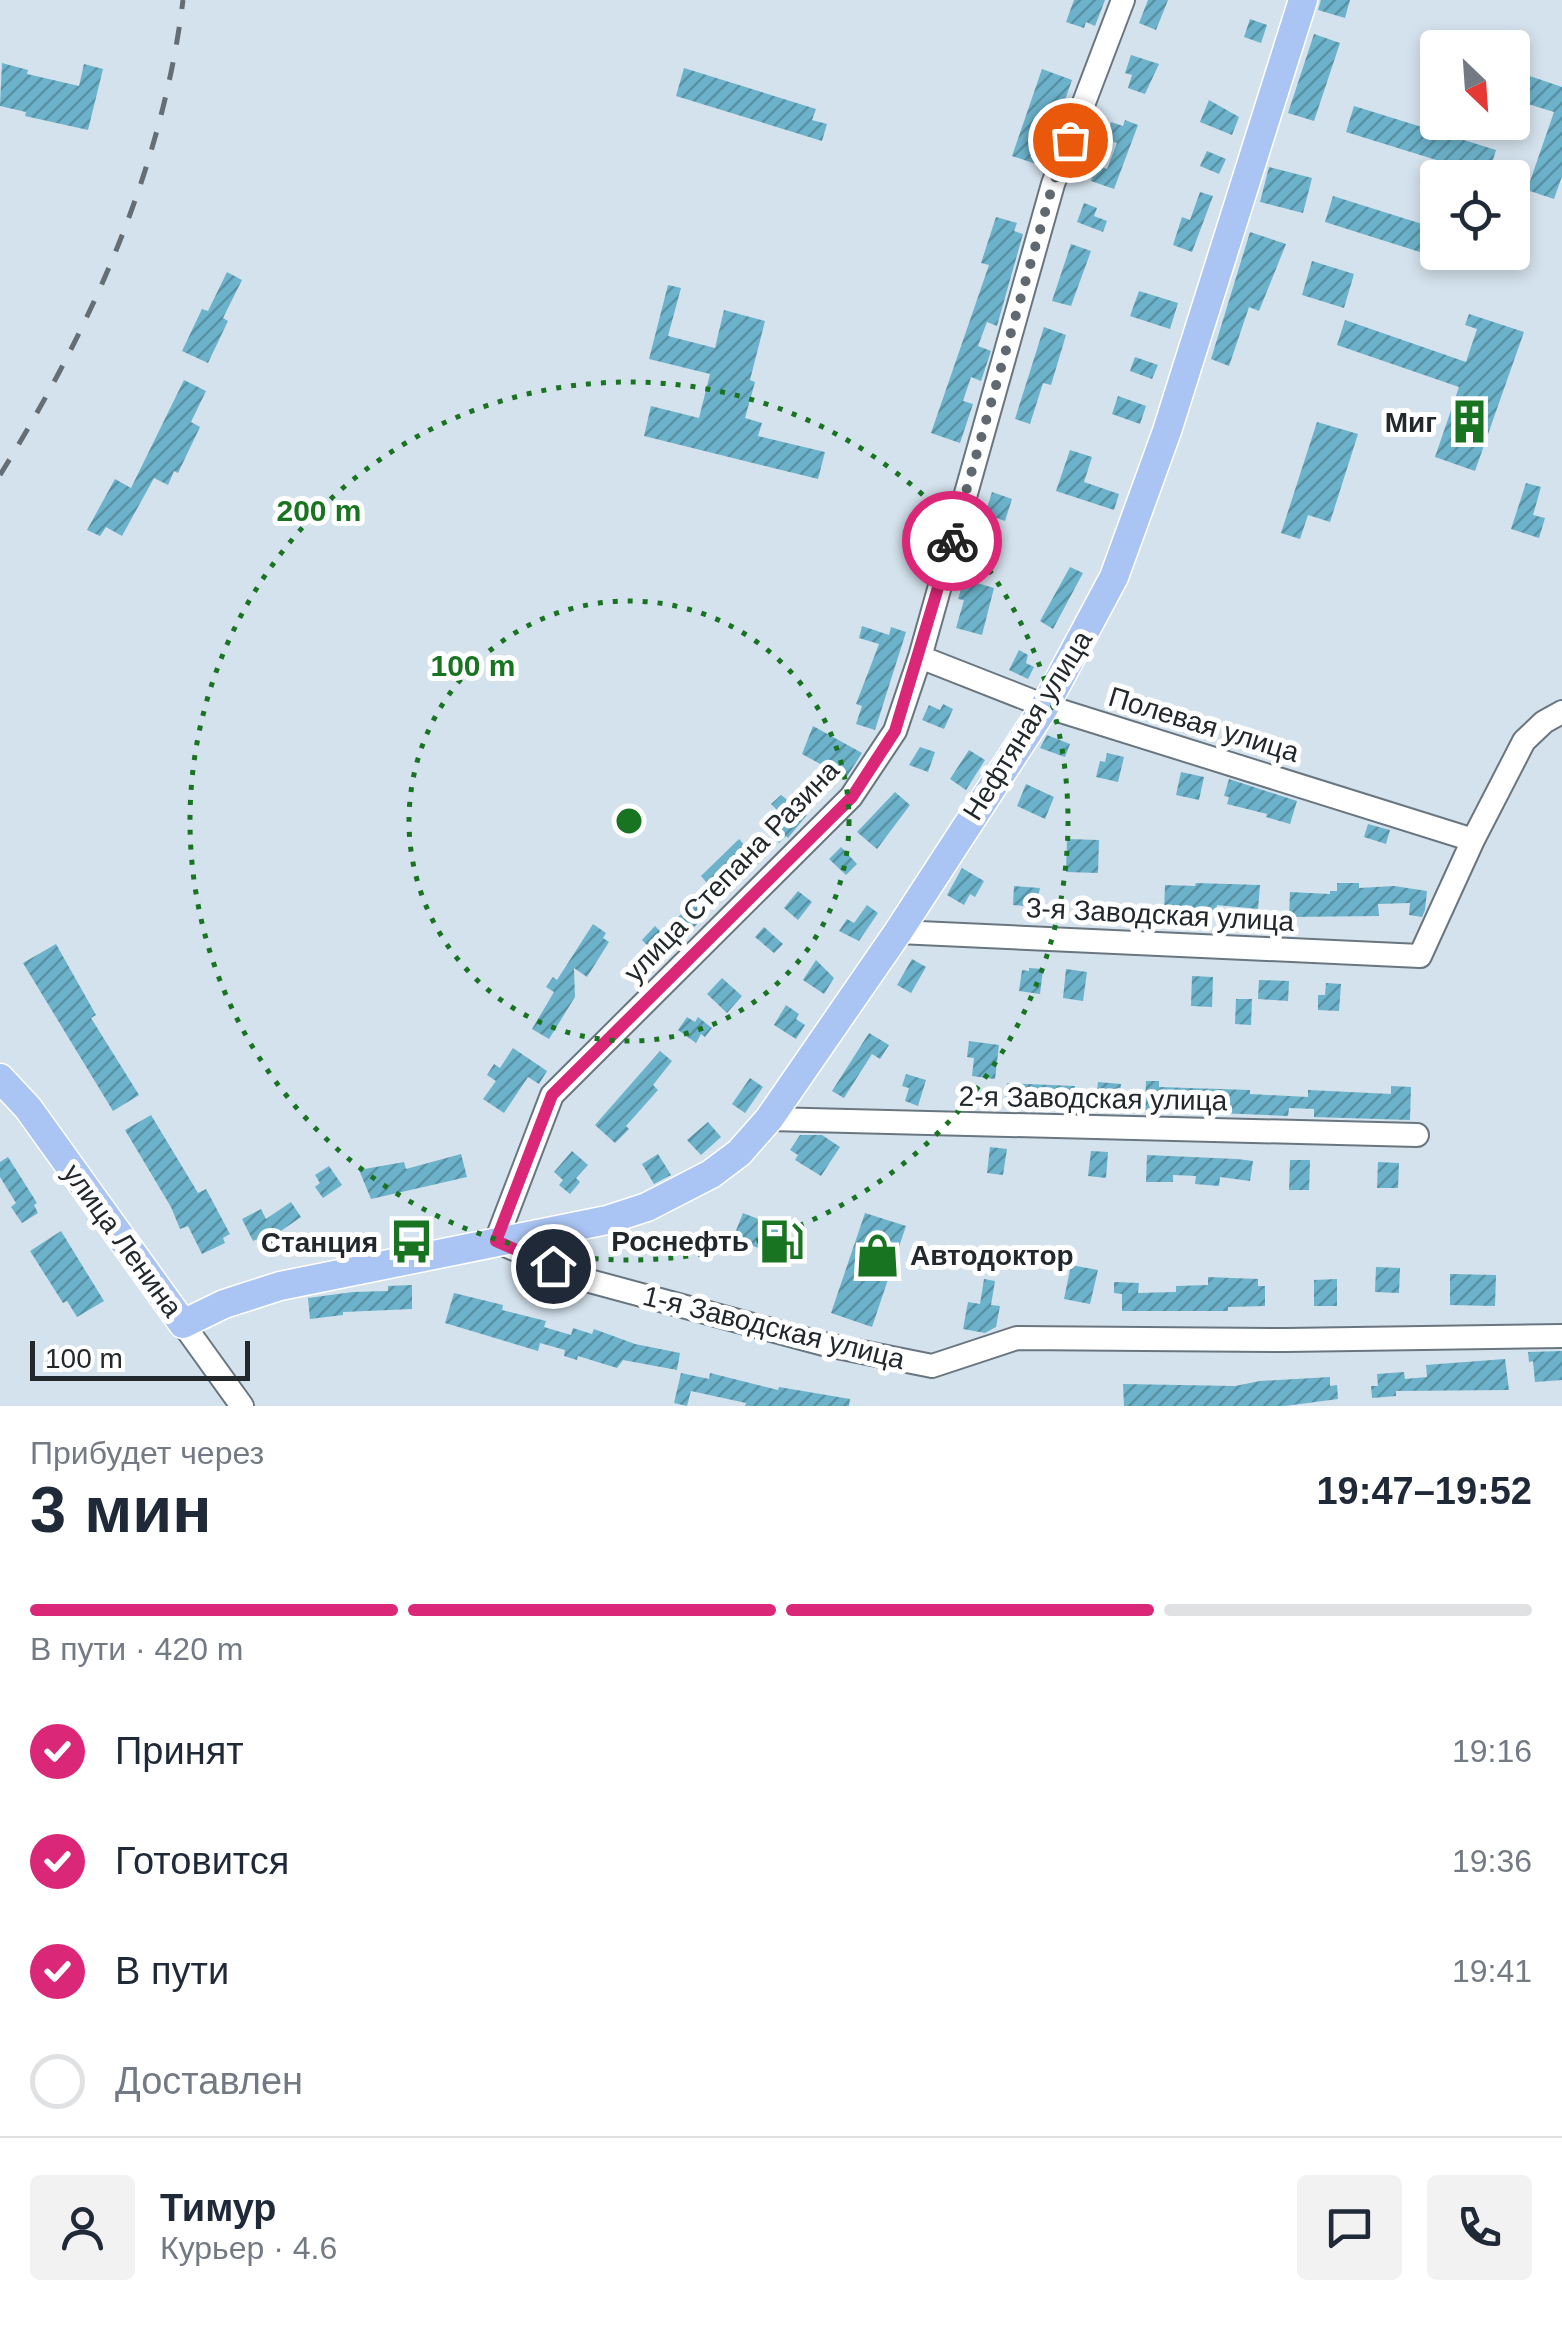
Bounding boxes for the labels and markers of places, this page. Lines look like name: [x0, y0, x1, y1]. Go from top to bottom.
pin: [1028, 98, 1113, 183]
building icon: Миг: [1446, 398, 1494, 446]
place label: Миг: [1385, 407, 1437, 438]
centre of rings: [611, 803, 647, 839]
fuel station icon: Роснефть: [758, 1217, 806, 1265]
bus stop icon: Станция: [387, 1218, 435, 1266]
pin: [511, 1224, 596, 1309]
place label: Роснефть: [611, 1226, 749, 1257]
place label: Станция: [261, 1227, 378, 1258]
shop icon: Автодоктор: [853, 1231, 901, 1279]
place label: Автодоктор: [910, 1240, 1074, 1271]

